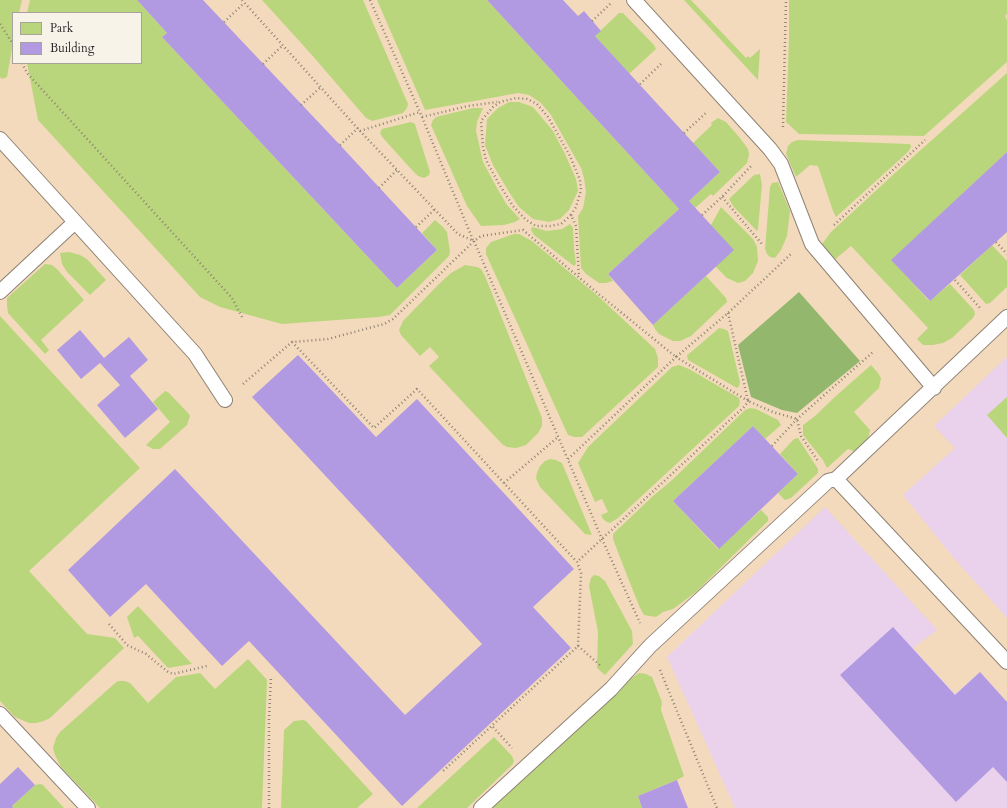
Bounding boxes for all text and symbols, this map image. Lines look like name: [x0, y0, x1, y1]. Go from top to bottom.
legend: [12, 12, 142, 64]
text: Park: [50, 20, 73, 36]
text: Building: [50, 40, 94, 56]

